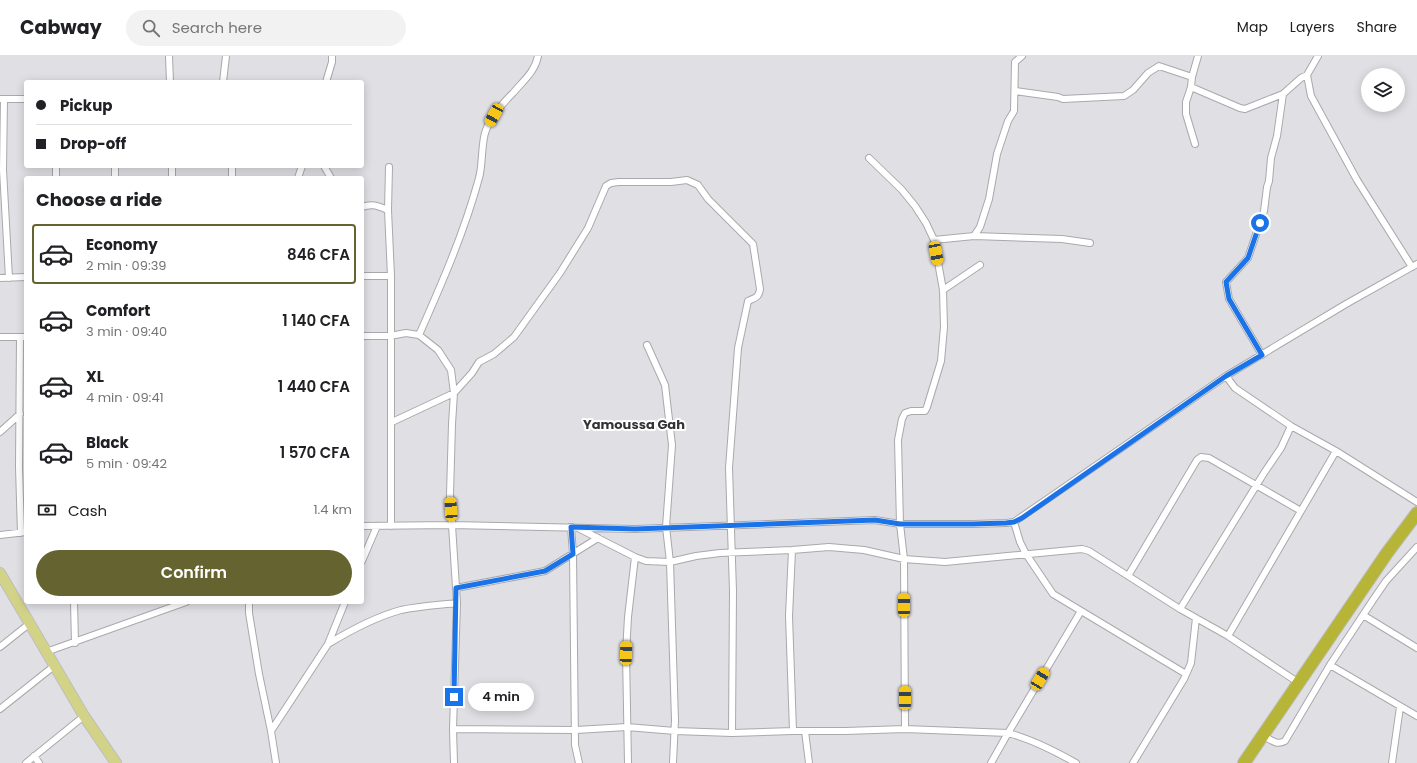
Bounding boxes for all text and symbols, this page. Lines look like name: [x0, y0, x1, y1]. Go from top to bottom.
search box: [126, 10, 406, 46]
text: Cabway: [20, 14, 102, 41]
icon: search: [140, 17, 162, 39]
text: Search here: [172, 17, 262, 38]
text: Map: [1237, 17, 1268, 37]
text: Layers: [1290, 17, 1334, 37]
text: Share: [1356, 17, 1397, 37]
map controls: [1361, 68, 1405, 112]
button: layers: [1361, 68, 1405, 112]
text: Pickup: [60, 95, 112, 116]
car: [483, 102, 505, 128]
text: Drop-off: [60, 133, 126, 154]
text: Choose a ride: [36, 187, 162, 212]
route start: [1251, 214, 1269, 232]
text: Economy: [86, 234, 158, 255]
icon: car: [38, 236, 74, 272]
car: [928, 240, 944, 266]
text: 846 CFA: [287, 244, 350, 265]
text: 2 min · 09:39: [86, 256, 167, 275]
text: Comfort: [86, 300, 150, 321]
icon: car: [38, 302, 74, 338]
text: 1 140 CFA: [282, 310, 350, 331]
text: 3 min · 09:40: [86, 322, 167, 341]
text: XL: [86, 366, 104, 387]
icon: car: [38, 368, 74, 404]
text: 1 440 CFA: [278, 376, 350, 397]
text: 4 min · 09:41: [86, 388, 164, 407]
district label: Yamoussa Gah: [583, 415, 685, 434]
text: Black: [86, 432, 129, 453]
icon: car: [38, 434, 74, 470]
text: 1 570 CFA: [280, 442, 350, 463]
text: 5 min · 09:42: [86, 454, 167, 473]
car: [444, 497, 458, 521]
icon: cash: [36, 499, 58, 521]
text: Cash: [68, 500, 107, 521]
text: 1.4 km: [313, 500, 352, 519]
button: Confirm: [36, 550, 352, 596]
car: [898, 593, 910, 617]
car: [620, 641, 632, 665]
car: [1029, 666, 1051, 692]
callout: 4 min: [468, 683, 534, 711]
car: [899, 686, 911, 710]
text: 4 min: [482, 687, 520, 706]
route end: [445, 688, 463, 706]

